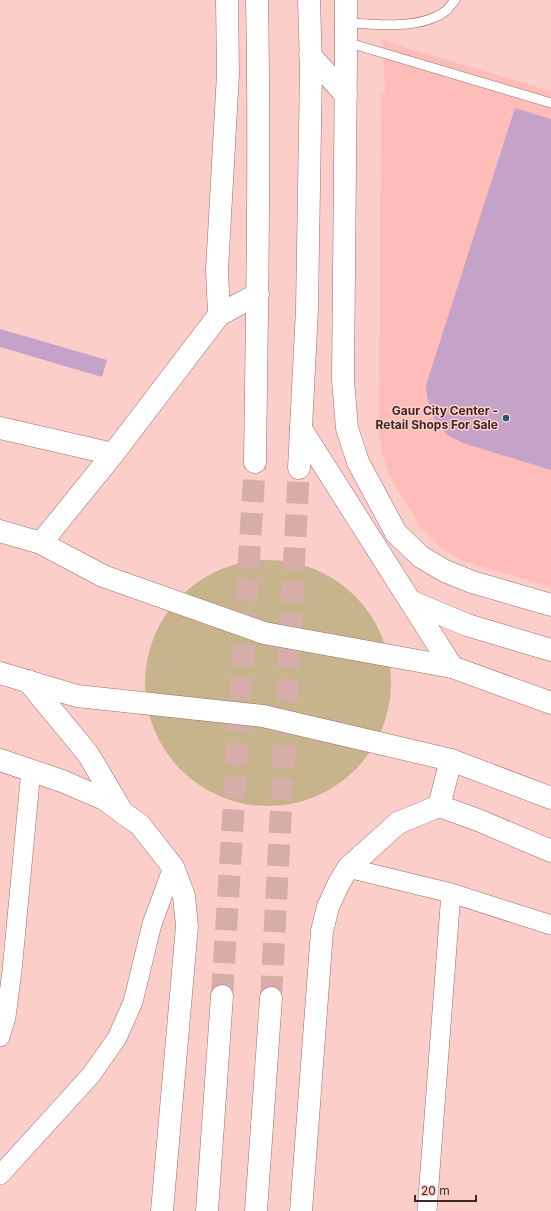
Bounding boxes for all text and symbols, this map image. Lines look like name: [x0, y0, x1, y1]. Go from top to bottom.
place label: Gaur City Center - Retail Shops For Sale: [376, 403, 498, 432]
marker: Gaur City Center - Retail Shops For Sale: [501, 413, 511, 423]
scale bar: [415, 1177, 476, 1203]
text: 20 m: [421, 1183, 450, 1198]

